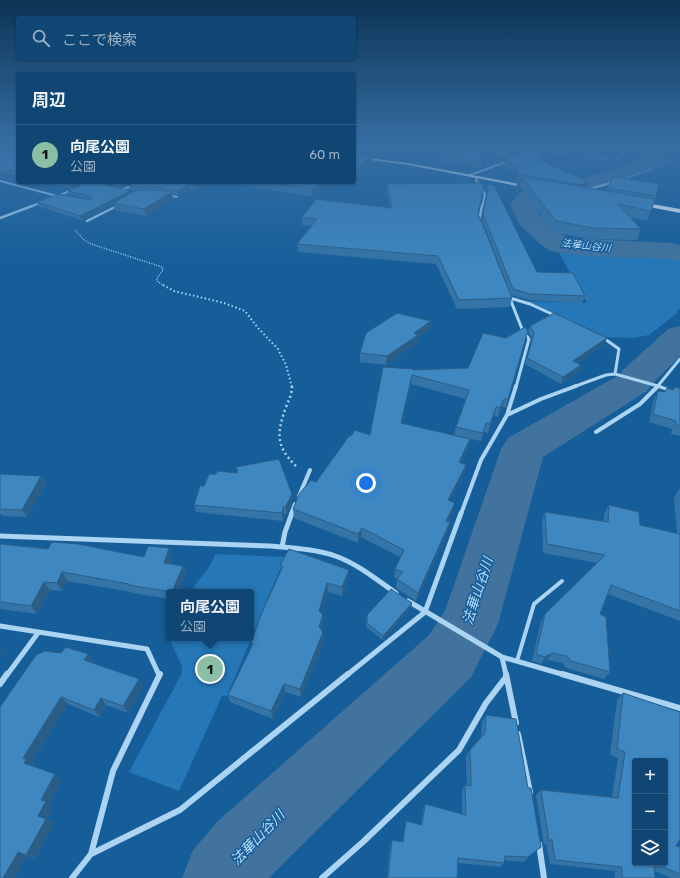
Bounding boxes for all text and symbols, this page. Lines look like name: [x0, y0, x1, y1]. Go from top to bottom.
search box: [16, 16, 356, 60]
icon: search: [30, 27, 52, 49]
text: ここで検索: [62, 31, 137, 49]
text: 周辺: [32, 90, 66, 110]
text: 向尾公園: [70, 138, 130, 156]
text: 1: [42, 147, 48, 162]
text: 60 m: [309, 147, 340, 162]
text: 公園: [70, 159, 96, 174]
water label: 法華山谷川: [561, 237, 612, 255]
your location: [356, 473, 376, 493]
water label: 法華山谷川: [459, 553, 498, 627]
popup: [166, 589, 254, 641]
text: 向尾公園: [180, 598, 240, 616]
text: 公園: [180, 619, 206, 634]
pin: 1: [197, 654, 223, 684]
map controls: [632, 758, 668, 866]
button: +: [632, 758, 668, 794]
button: −: [632, 794, 668, 830]
water label: 法華山谷川: [228, 805, 290, 869]
button: layers: [632, 830, 668, 866]

